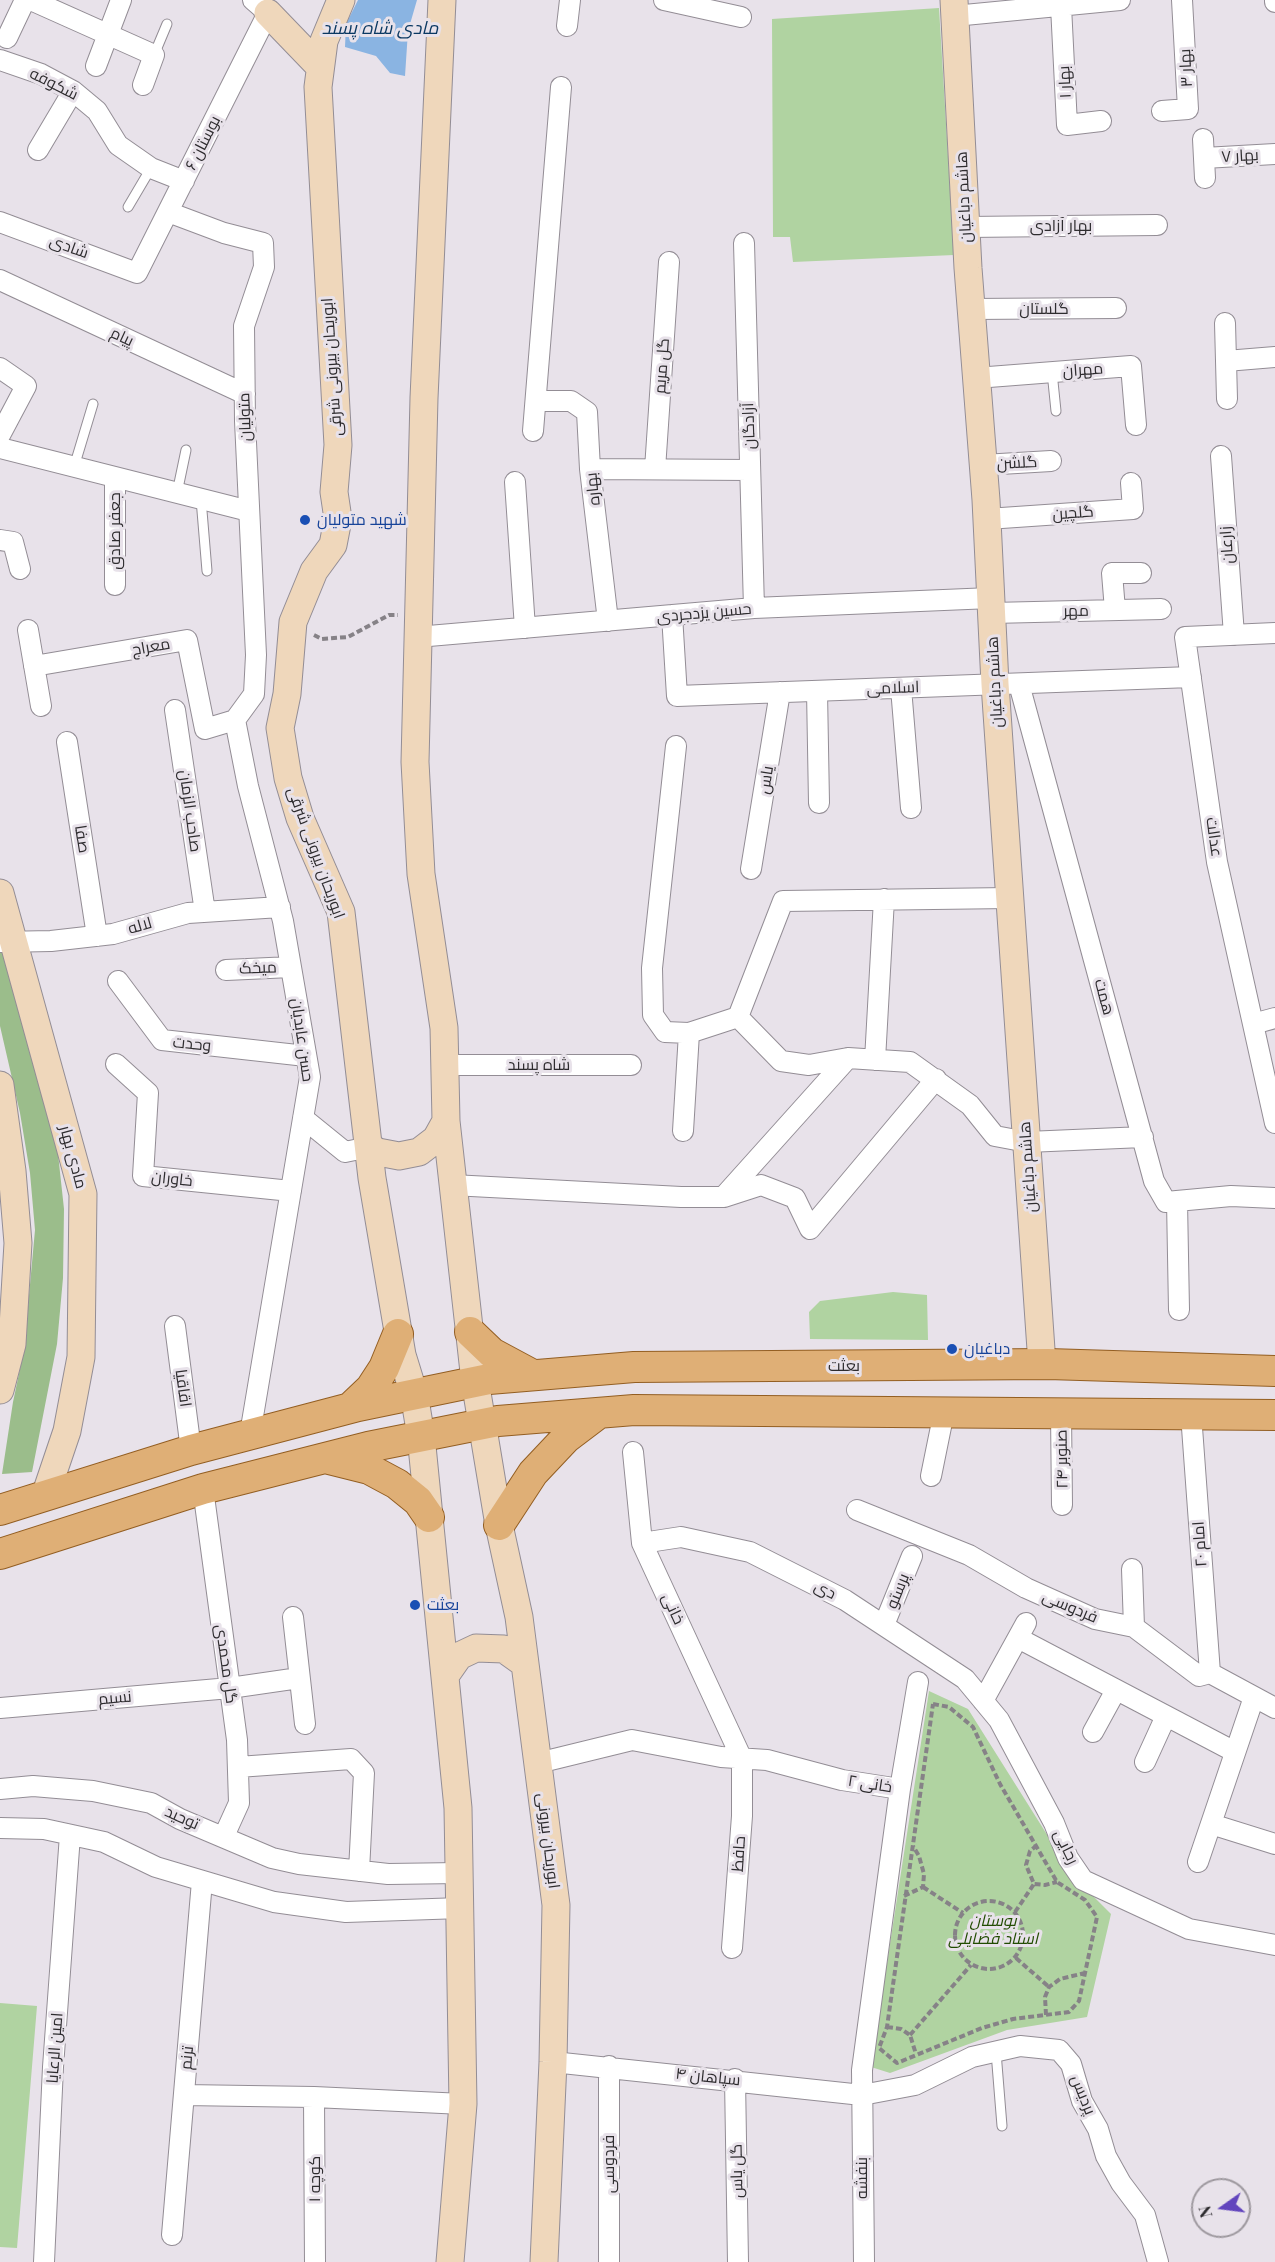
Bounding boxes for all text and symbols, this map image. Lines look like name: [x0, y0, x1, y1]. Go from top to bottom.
water label: مادی شاه پسند: [322, 17, 438, 39]
street label: بهار ۳: [1175, 48, 1197, 88]
street label: شکوفه: [26, 64, 82, 104]
street label: بهار ۱: [1055, 65, 1075, 99]
street label: بوستان ۶: [181, 113, 225, 173]
street label: بهار ۷: [1221, 145, 1259, 167]
street label: هاشم دباغیان: [952, 151, 976, 243]
street label: بهار آزادی: [1030, 216, 1092, 236]
street label: شادی: [47, 231, 91, 263]
street label: ابوریحان بیرونی شرقی: [318, 297, 346, 437]
street label: گلستان: [1019, 299, 1069, 319]
street label: پیام: [107, 323, 137, 351]
street label: گل مریم: [650, 337, 674, 395]
street label: مهران: [1062, 359, 1104, 381]
street label: متولیان: [235, 392, 255, 442]
street label: آزادگان: [739, 402, 759, 450]
street label: گلشن: [996, 452, 1038, 474]
street label: بهاره: [582, 472, 604, 506]
street label: جعفر صادق: [105, 492, 125, 570]
street label: گلچین: [1052, 502, 1094, 524]
place label: شهید متولیان: [317, 510, 407, 530]
marker: شهید متولیان: [298, 513, 312, 527]
street label: زارعان: [1216, 526, 1238, 564]
street label: حسین یزدجردی: [656, 599, 752, 627]
street label: مهر: [1063, 601, 1089, 621]
street label: معراج: [130, 634, 172, 660]
street label: هاشم دباغیان: [983, 636, 1007, 728]
street label: اسلامی: [866, 677, 920, 699]
street label: یاس: [754, 764, 778, 796]
street label: صاحب الزمان: [175, 769, 205, 853]
street label: ابوریحان بیرونی شرقی: [283, 785, 349, 921]
street label: عدالت: [1202, 816, 1226, 858]
street label: صفا: [70, 824, 94, 854]
street label: لاله: [126, 913, 154, 939]
street label: میخک: [239, 958, 277, 978]
street label: همت: [1090, 977, 1118, 1017]
street label: حسن عابدیان: [287, 997, 317, 1083]
street label: وحدت: [172, 1032, 212, 1056]
street label: شاه پسند: [508, 1055, 570, 1075]
street label: هاشم دباغیان: [1015, 1121, 1041, 1213]
street label: مادی بهار: [55, 1123, 91, 1191]
street label: خاوران: [150, 1167, 194, 1191]
place label: دباغیان: [964, 1339, 1010, 1359]
marker: دباغیان: [945, 1342, 959, 1356]
street label: بعثت: [828, 1356, 860, 1376]
street label: اقاقیا: [171, 1368, 195, 1408]
street label: صنوبر ۲۴: [1052, 1429, 1072, 1489]
street label: امام ۲۰: [1189, 1521, 1211, 1567]
street label: پرستو: [882, 1571, 914, 1611]
street label: دی: [811, 1576, 839, 1604]
street label: فردوسی: [1039, 1587, 1101, 1627]
street label: خانی: [658, 1590, 688, 1628]
place label: بعثت: [427, 1595, 459, 1615]
marker: بعثت: [408, 1598, 422, 1612]
street label: گل محمدی: [211, 1623, 241, 1705]
street label: نسیم: [98, 1687, 132, 1709]
street label: خانی ۲: [847, 1771, 893, 1797]
street label: ابوریحان بیرونی: [533, 1792, 563, 1890]
street label: توحید: [162, 1802, 202, 1834]
street label: رجایی: [1049, 1827, 1083, 1867]
street label: حافظ: [728, 1835, 750, 1873]
park label: بوستان استاد فضایلی: [948, 1911, 1038, 1949]
street label: امین الرعایا: [43, 2012, 67, 2084]
street label: ترنم: [176, 2045, 198, 2071]
street label: سپاهان ۴: [674, 2064, 742, 2090]
street label: پردیس: [1066, 2072, 1100, 2118]
street label: فردوسی: [599, 2135, 619, 2193]
street label: گل یاس: [727, 2144, 747, 2198]
street label: کوچه ۱: [305, 2156, 325, 2202]
street label: بنفشه: [852, 2157, 872, 2199]
north arrow: [1191, 2178, 1251, 2238]
text: N: [1193, 2204, 1217, 2220]

